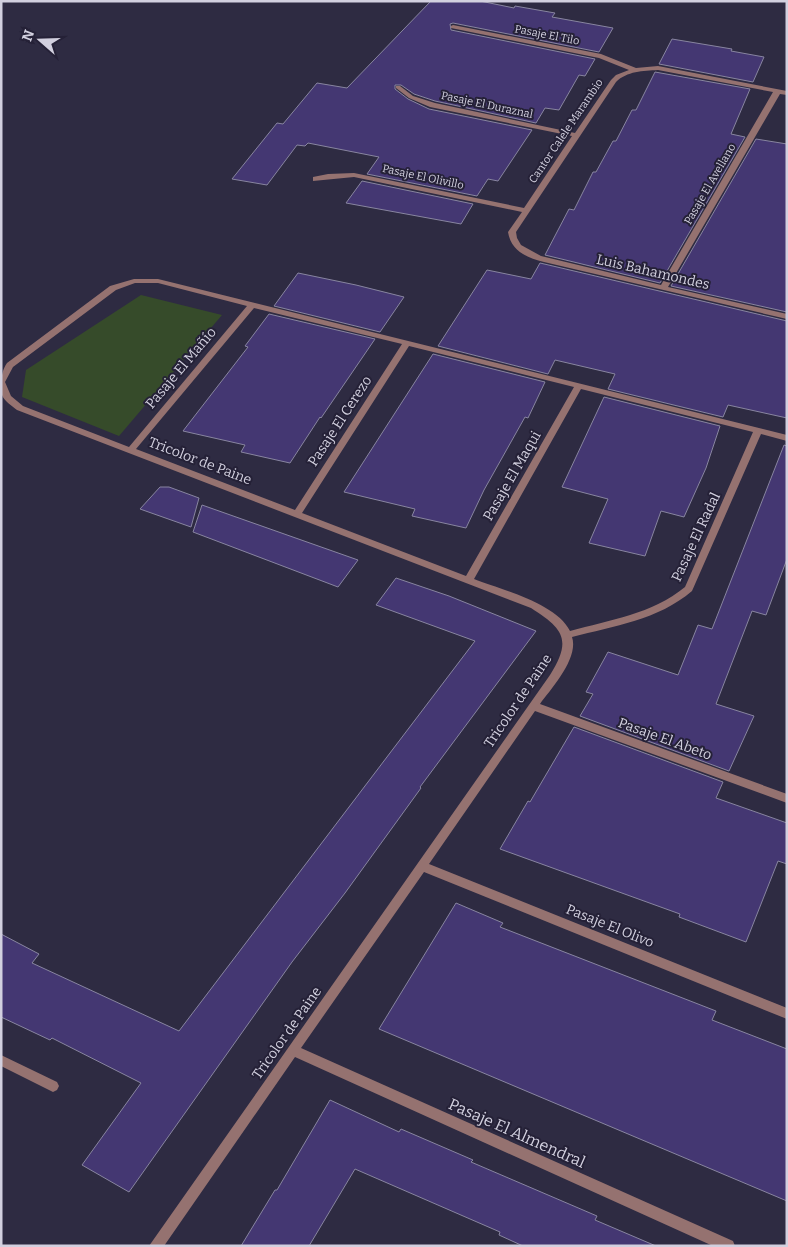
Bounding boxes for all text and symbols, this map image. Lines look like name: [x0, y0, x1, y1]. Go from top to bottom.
north arrow: [15, 15, 65, 65]
street label: Pasaje El Tilo: [513, 22, 581, 48]
text: N: [18, 28, 38, 44]
street label: Cantor Calele Marambio: [526, 76, 606, 186]
street label: Pasaje El Duraznal: [440, 89, 534, 121]
street label: Pasaje El Avellano: [682, 141, 738, 227]
street label: Pasaje El Olivillo: [381, 162, 465, 192]
street label: Luis Bahamondes: [595, 251, 711, 293]
street label: Pasaje El Mañío: [142, 324, 220, 412]
street label: Pasaje El Cerezo: [304, 373, 376, 469]
street label: Pasaje El Maqui: [479, 428, 545, 524]
street label: Tricolor de Paine: [146, 433, 254, 489]
street label: Pasaje El Radal: [668, 490, 724, 584]
street label: Tricolor de Paine: [480, 651, 556, 751]
street label: Pasaje El Abeto: [616, 714, 714, 764]
street label: Pasaje El Olivo: [564, 901, 656, 951]
street label: Tricolor de Paine: [249, 983, 325, 1083]
street label: Pasaje El Almendral: [446, 1094, 589, 1172]

